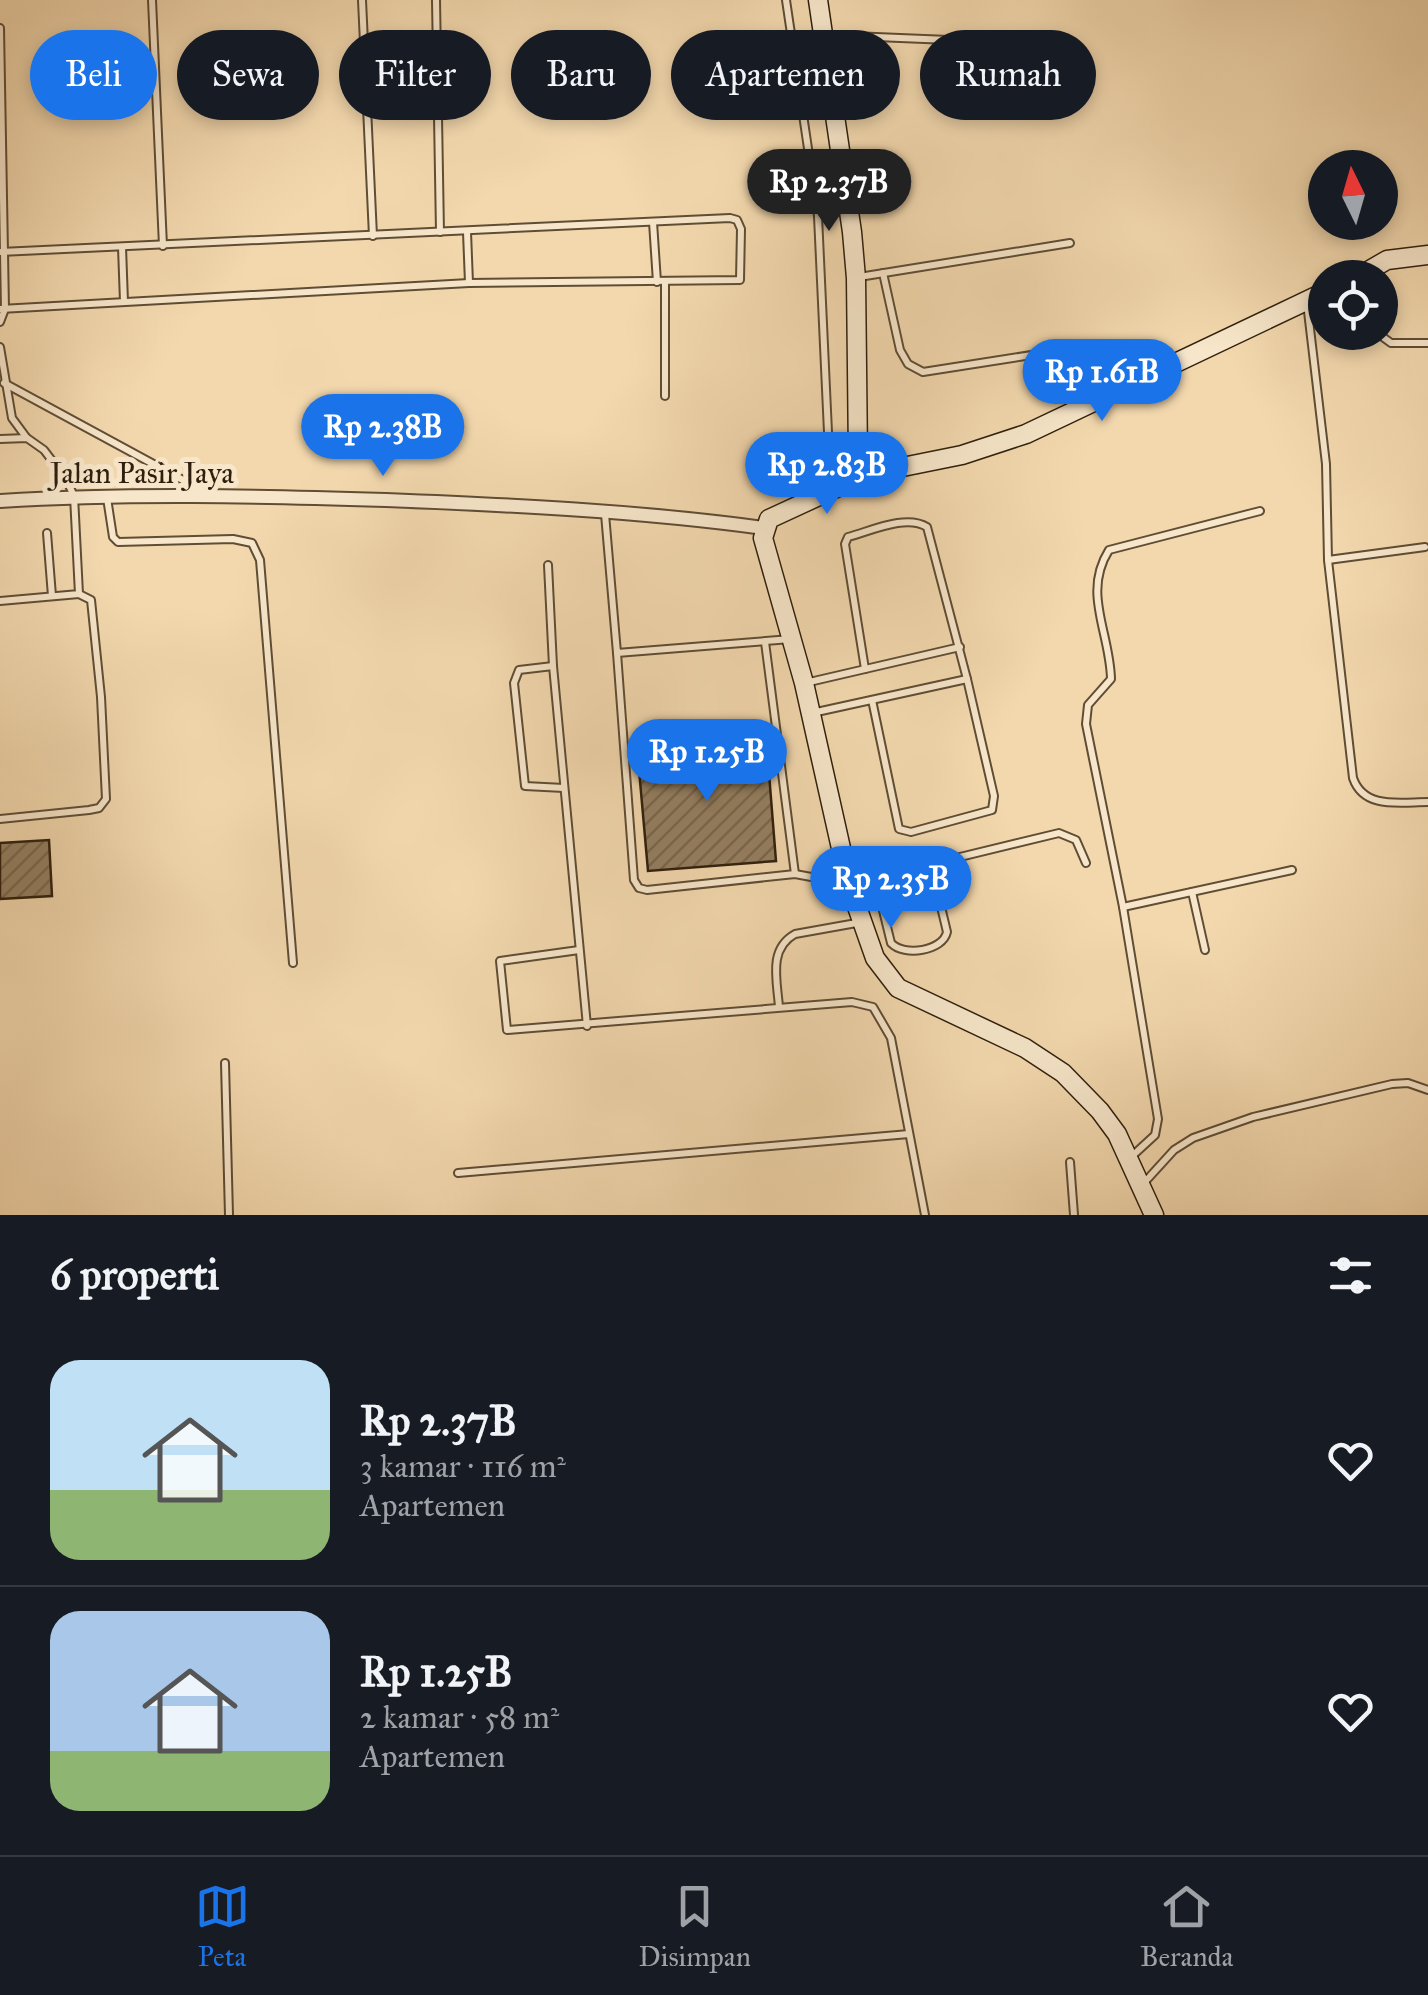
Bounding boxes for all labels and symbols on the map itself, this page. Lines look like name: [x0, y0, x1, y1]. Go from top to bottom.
pin: Rp 2.37B: [726, 149, 932, 234]
north arrow: [1308, 150, 1398, 240]
pin: Rp 1.61B: [999, 339, 1205, 424]
pin: Rp 2.38B: [280, 394, 486, 479]
pin: Rp 2.83B: [724, 432, 930, 517]
street label: Jalan Pasir Jaya: [47, 455, 234, 491]
pin: Rp 1.25B: [604, 719, 810, 804]
pin: Rp 2.35B: [788, 846, 994, 931]

